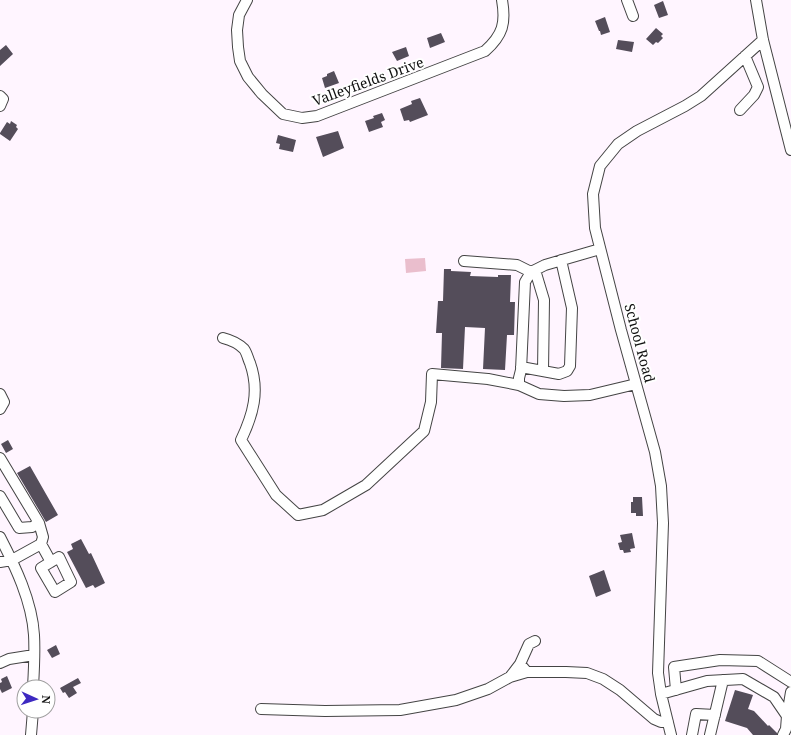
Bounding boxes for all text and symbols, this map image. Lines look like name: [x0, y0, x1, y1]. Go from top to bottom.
street label: Valleyfields Drive: [310, 52, 426, 110]
street label: School Road: [620, 301, 660, 385]
north arrow: [16, 679, 56, 719]
text: N: [39, 695, 54, 705]

